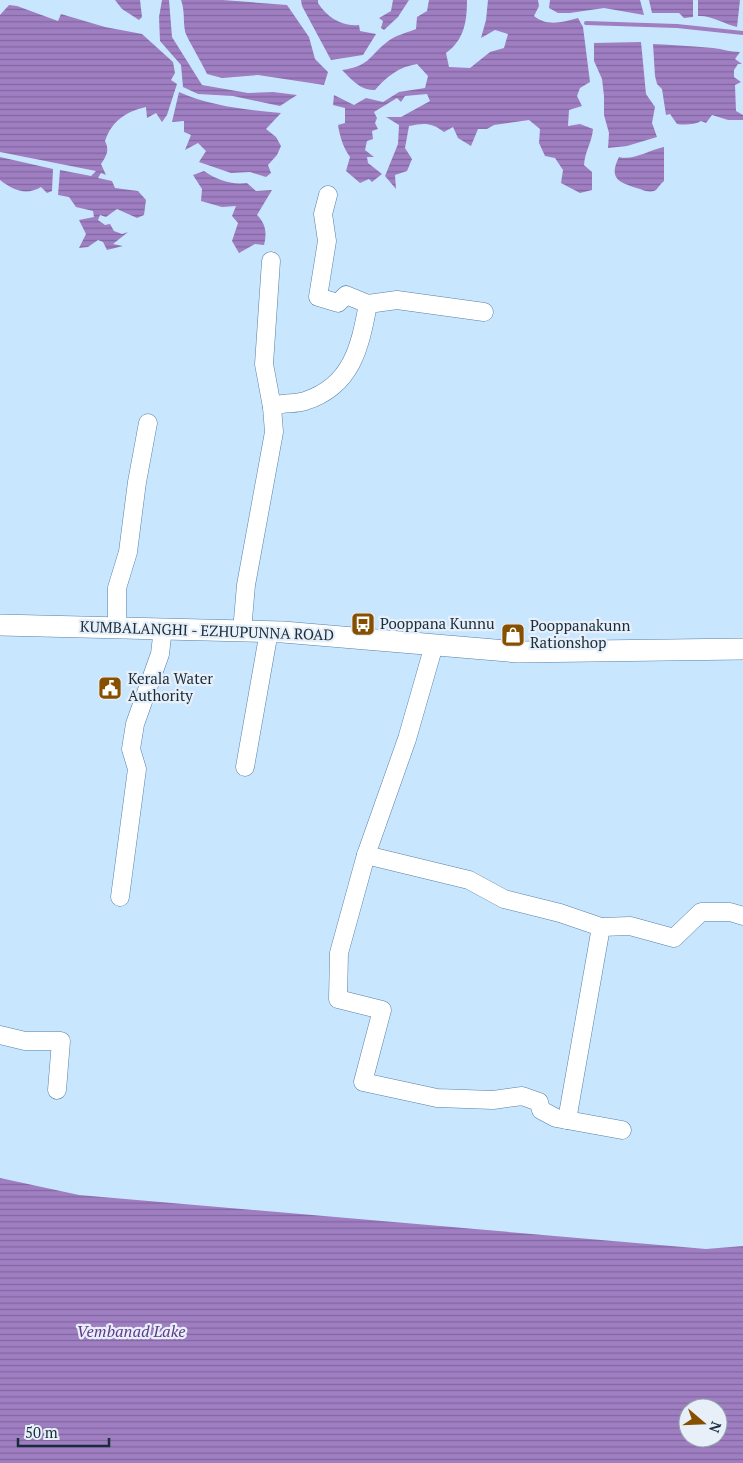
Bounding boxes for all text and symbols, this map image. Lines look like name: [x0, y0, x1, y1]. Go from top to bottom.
bus stop icon: Pooppana Kunnu: [350, 611, 376, 637]
place label: Pooppana Kunnu: [380, 613, 495, 633]
place label: Pooppanakunn Rationshop: [530, 615, 630, 652]
street label: KUMBALANGHI - EZHUPUNNA ROAD: [80, 616, 335, 644]
shop icon: Pooppanakunn Rationshop: [500, 622, 526, 648]
place label: Kerala Water Authority: [128, 668, 213, 705]
public building icon: Kerala Water Authority: [97, 675, 123, 701]
water label: Vembanad Lake: [77, 1320, 185, 1342]
north arrow: [678, 1398, 728, 1448]
scale bar: [18, 1416, 109, 1448]
text: N: [705, 1419, 726, 1436]
text: 50 m: [25, 1422, 58, 1442]

